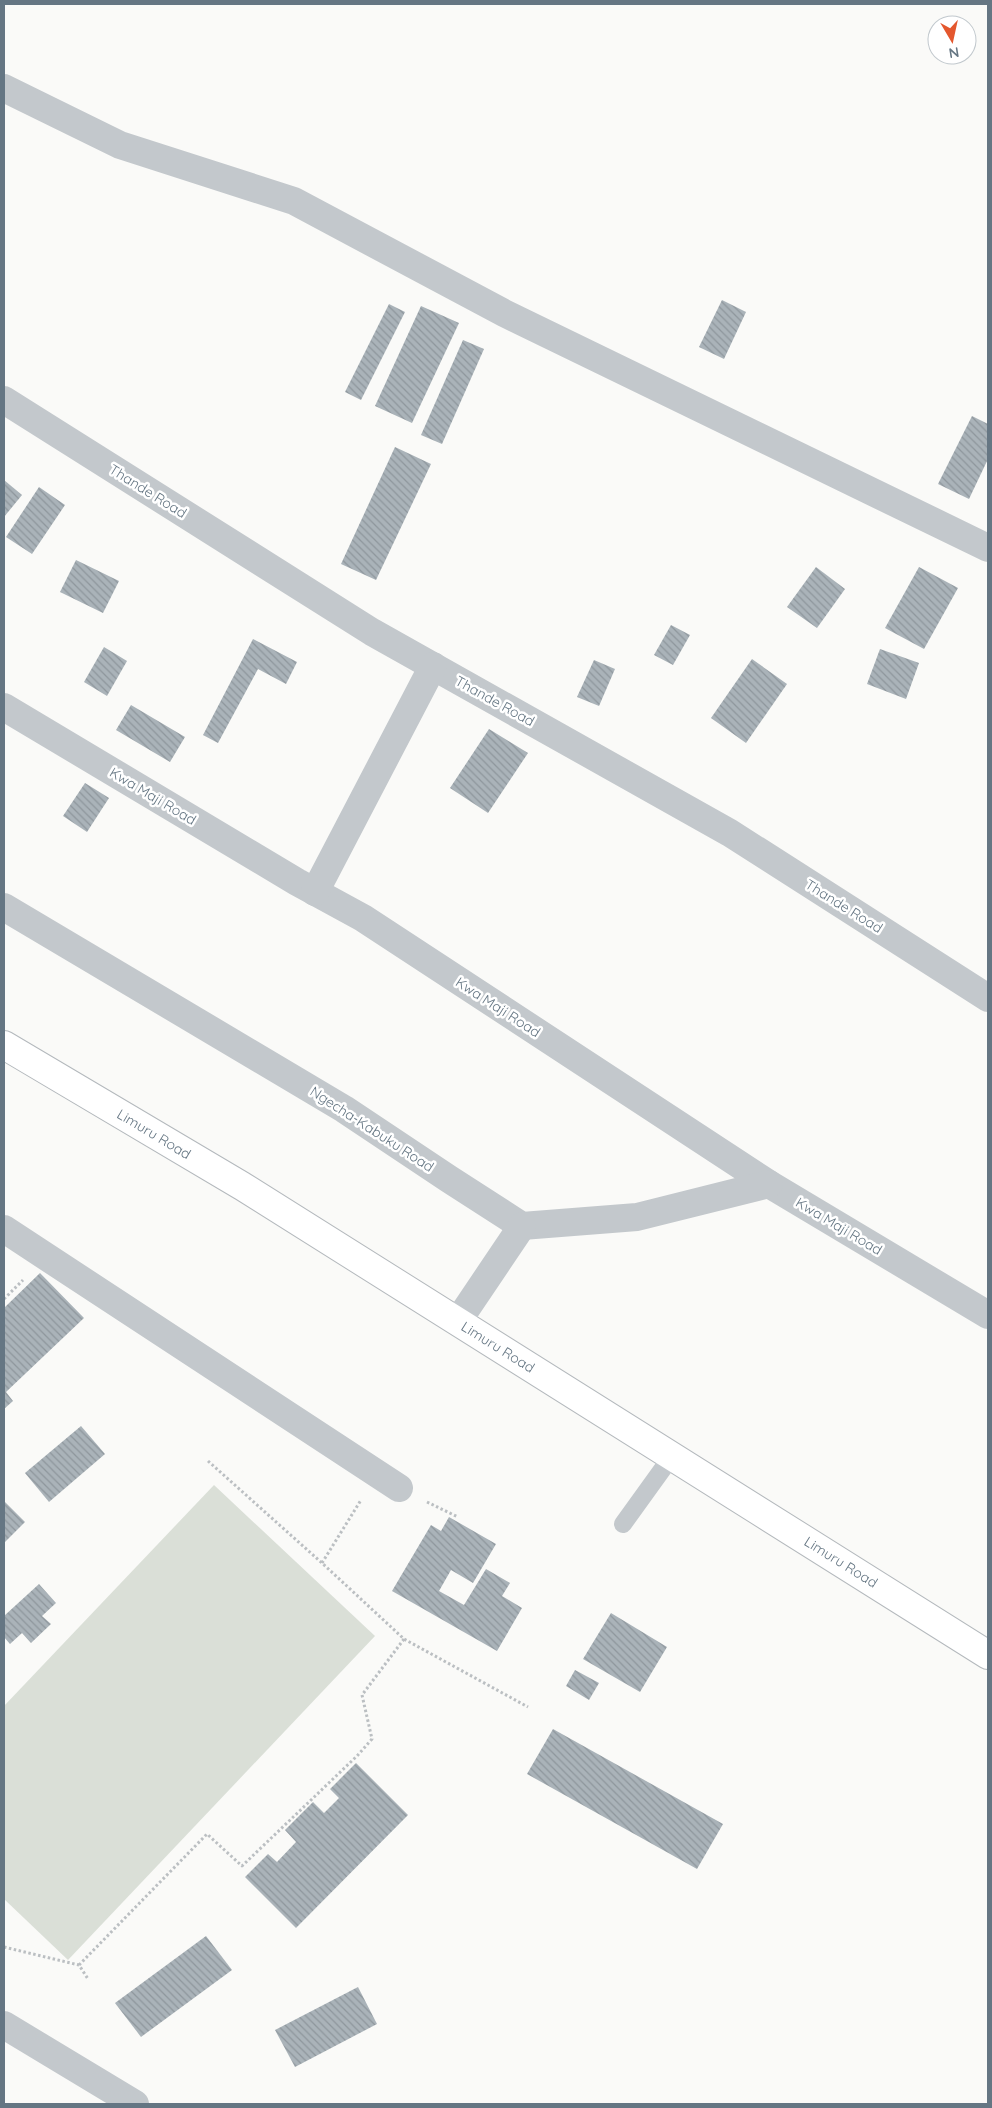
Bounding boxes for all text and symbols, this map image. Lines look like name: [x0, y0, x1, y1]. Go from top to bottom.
north arrow: [927, 15, 977, 65]
text: N: [948, 43, 961, 63]
street label: Thande Road: [106, 460, 190, 522]
street label: Thande Road: [452, 672, 538, 730]
street label: Kwa Maji Road: [107, 763, 199, 829]
street label: Thande Road: [802, 875, 886, 937]
street label: Kwa Maji Road: [452, 973, 544, 1041]
street label: Ngecha-Kabuku Road: [307, 1082, 437, 1176]
street label: Limuru Road: [114, 1105, 194, 1163]
street label: Kwa Maji Road: [793, 1193, 885, 1259]
street label: Limuru Road: [458, 1317, 538, 1377]
street label: Limuru Road: [801, 1532, 881, 1592]

